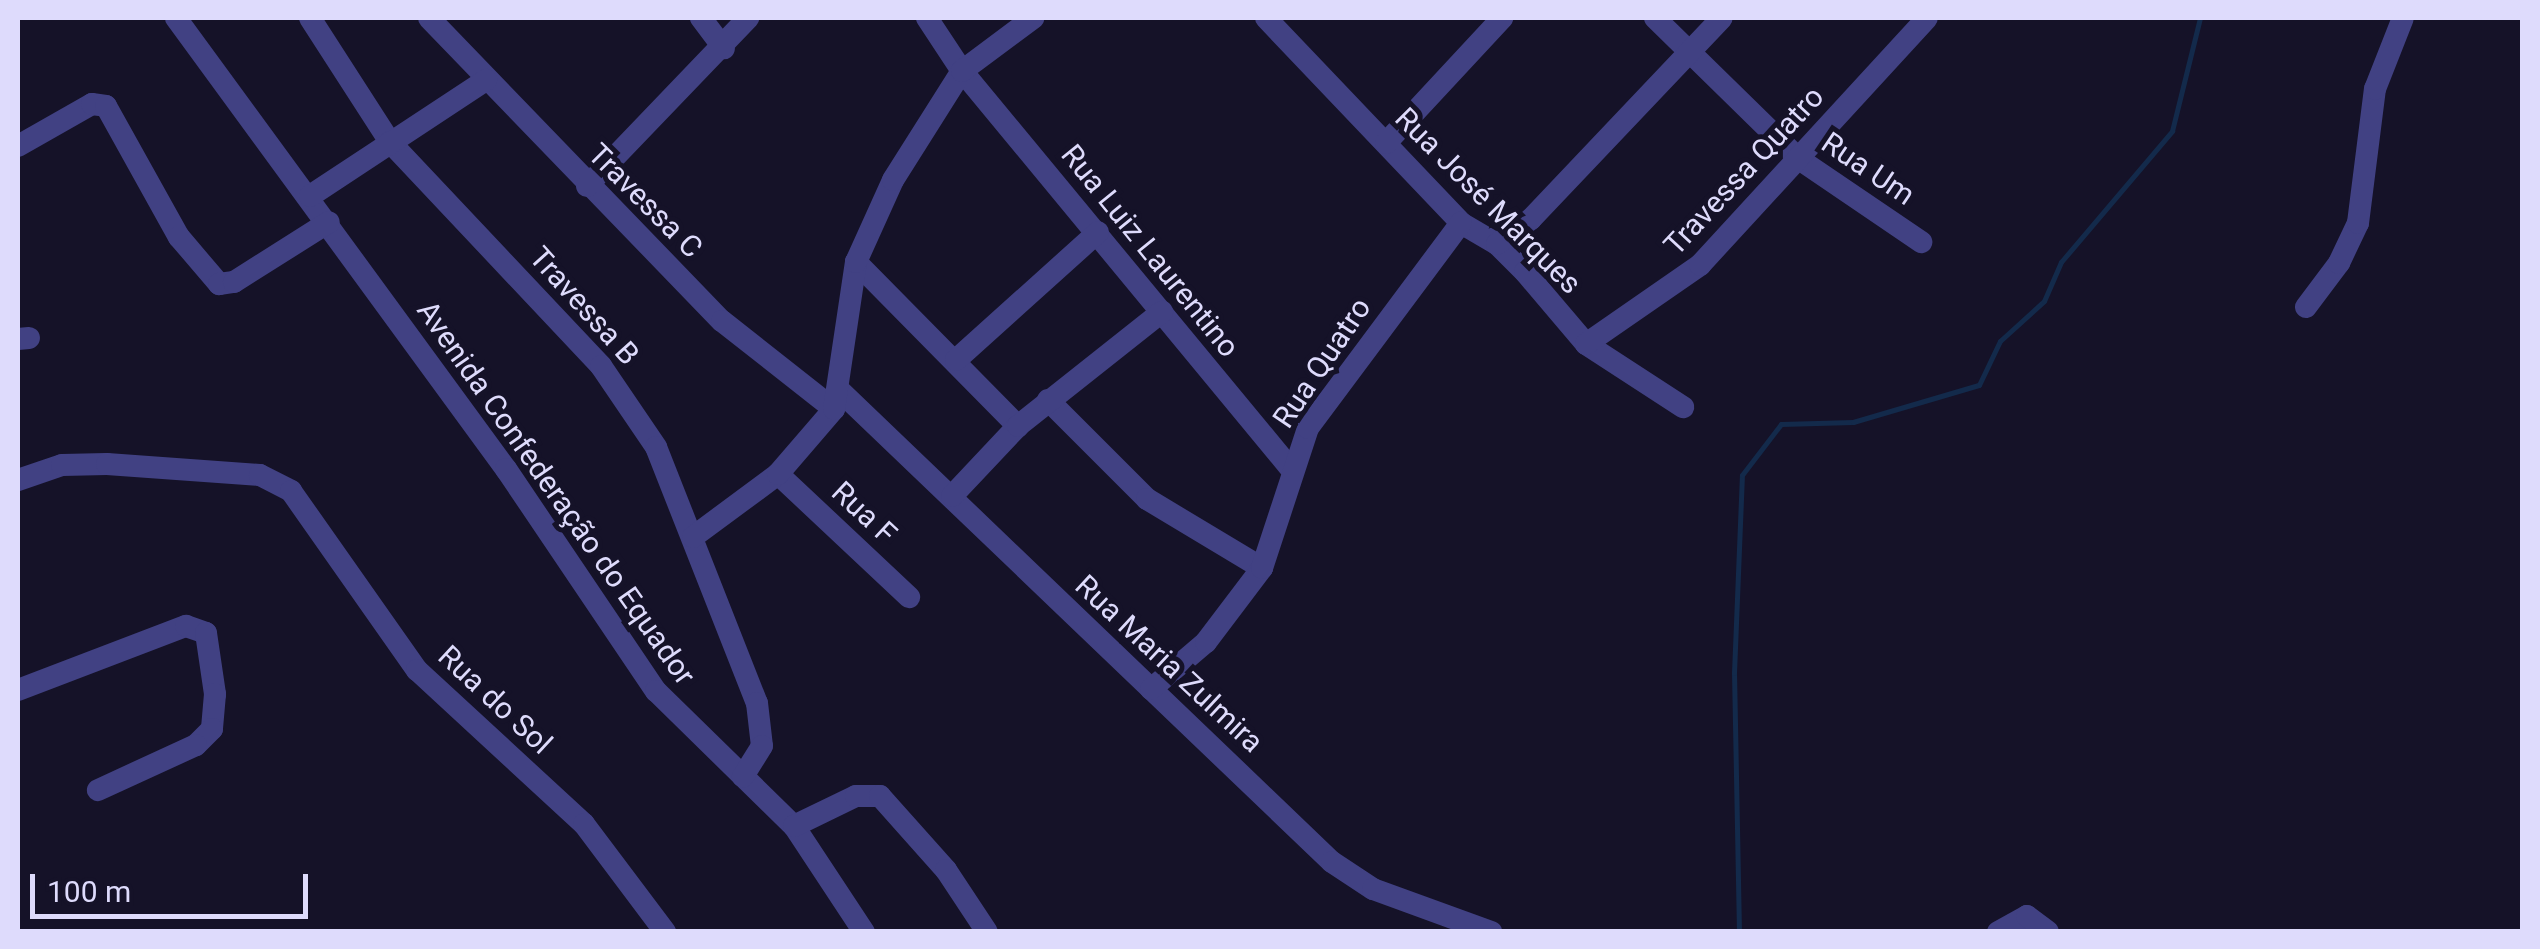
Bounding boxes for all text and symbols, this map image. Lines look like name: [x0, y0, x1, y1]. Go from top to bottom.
street label: Travessa Quatro: [1657, 79, 1831, 263]
street label: Rua José Marques: [1387, 100, 1589, 302]
street label: Rua Um: [1815, 125, 1921, 213]
street label: Travessa C: [580, 136, 710, 266]
street label: Rua Luiz Laurentino: [1053, 138, 1247, 364]
street label: Travessa B: [522, 240, 646, 372]
street label: Rua Quatro: [1265, 291, 1379, 435]
street label: Avenida Confederação do Equador: [409, 294, 703, 692]
street label: Rua F: [824, 474, 904, 552]
street label: Rua Maria Zulmira: [1068, 568, 1270, 760]
street label: Rua do Sol: [431, 638, 559, 762]
scale bar: [35, 854, 312, 916]
text: 100 m: [47, 874, 131, 909]

